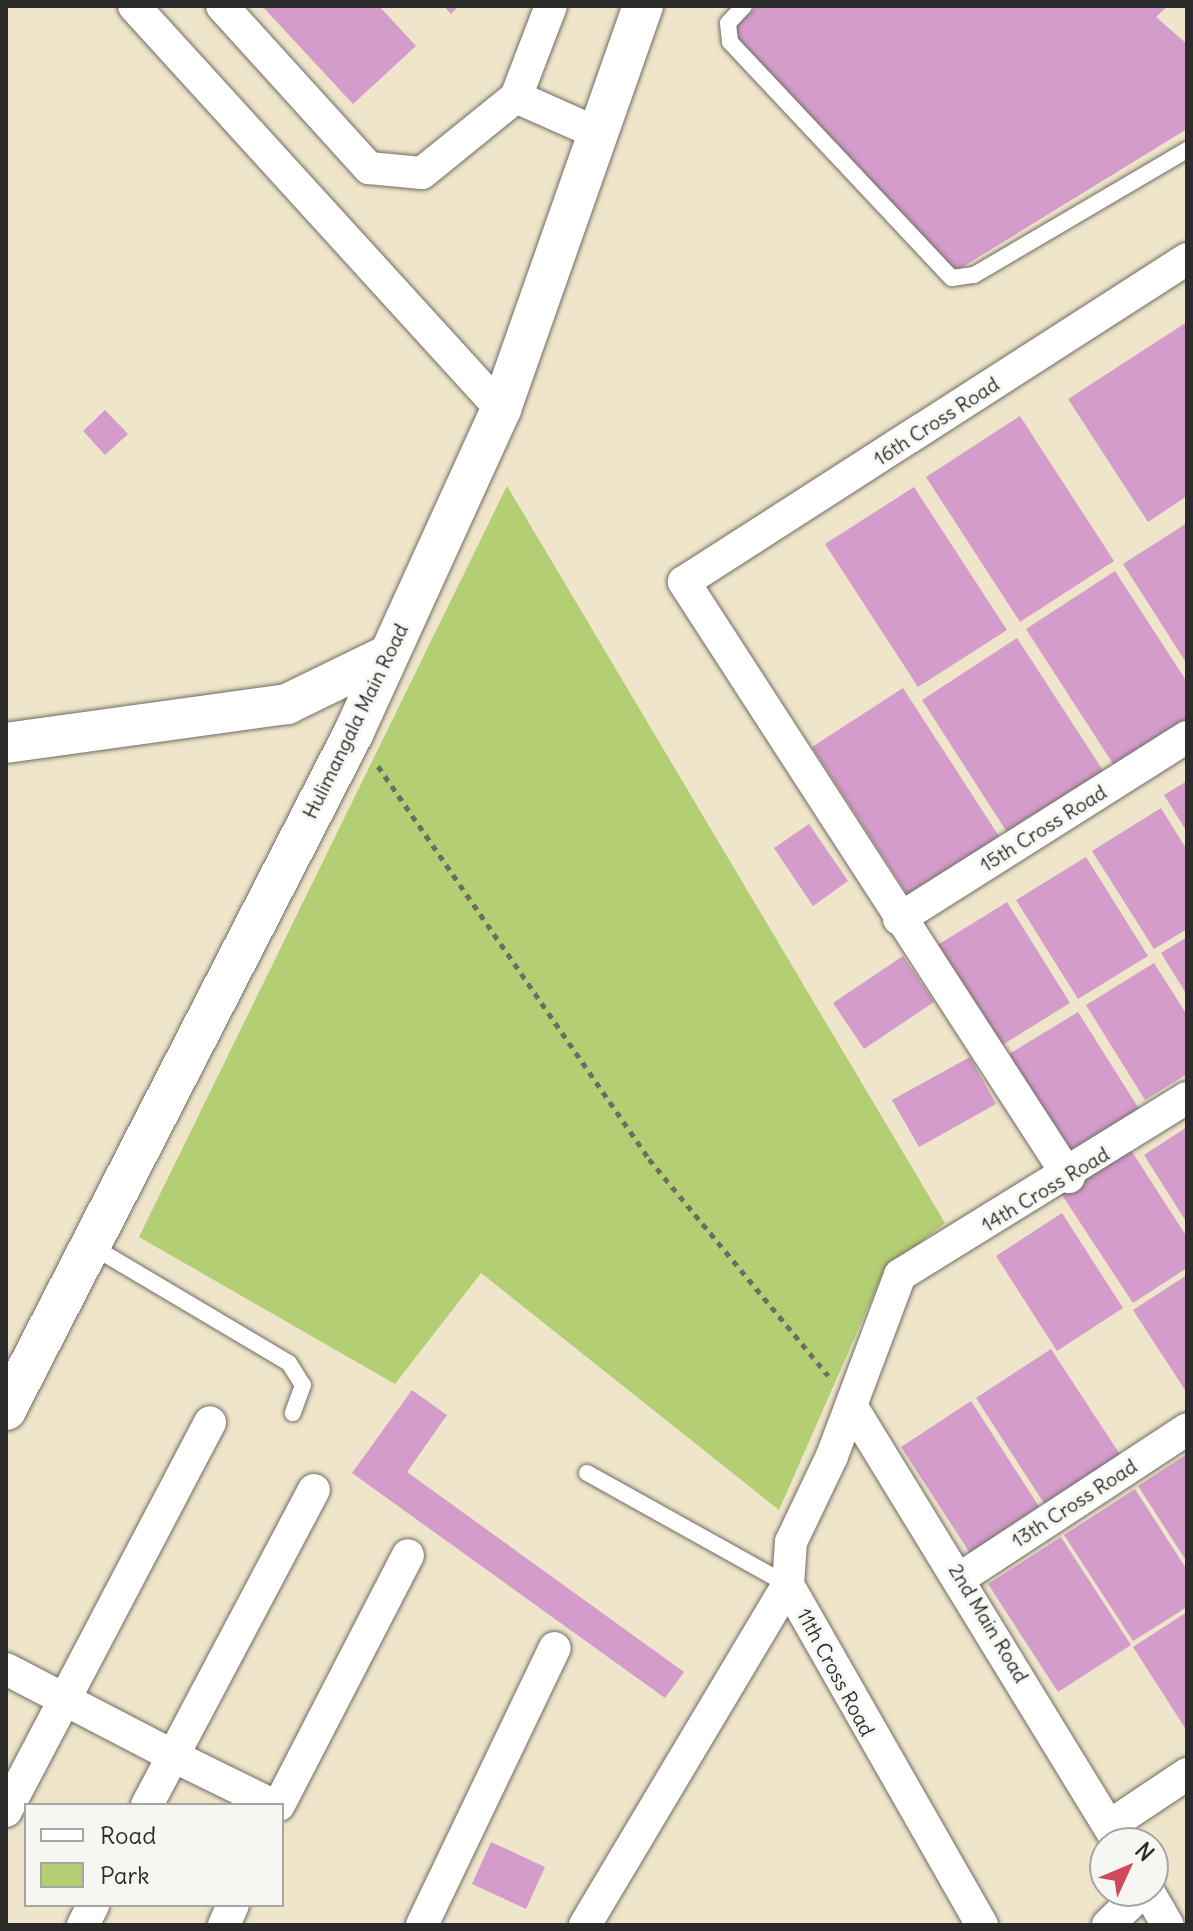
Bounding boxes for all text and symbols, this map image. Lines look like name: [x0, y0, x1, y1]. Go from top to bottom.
street label: 16th Cross Road: [869, 372, 1003, 470]
street label: Hulimangala Main Road: [297, 620, 413, 822]
street label: 15th Cross Road: [975, 780, 1111, 876]
street label: 14th Cross Road: [977, 1141, 1113, 1237]
street label: 13th Cross Road: [1007, 1454, 1141, 1552]
street label: 2nd Main Road: [944, 1559, 1034, 1687]
street label: 11th Cross Road: [792, 1604, 880, 1740]
legend: [24, 1803, 284, 1907]
text: Road: [100, 1820, 156, 1850]
north arrow: [1089, 1827, 1169, 1907]
text: N: [1129, 1837, 1160, 1867]
text: Park: [100, 1860, 150, 1890]

